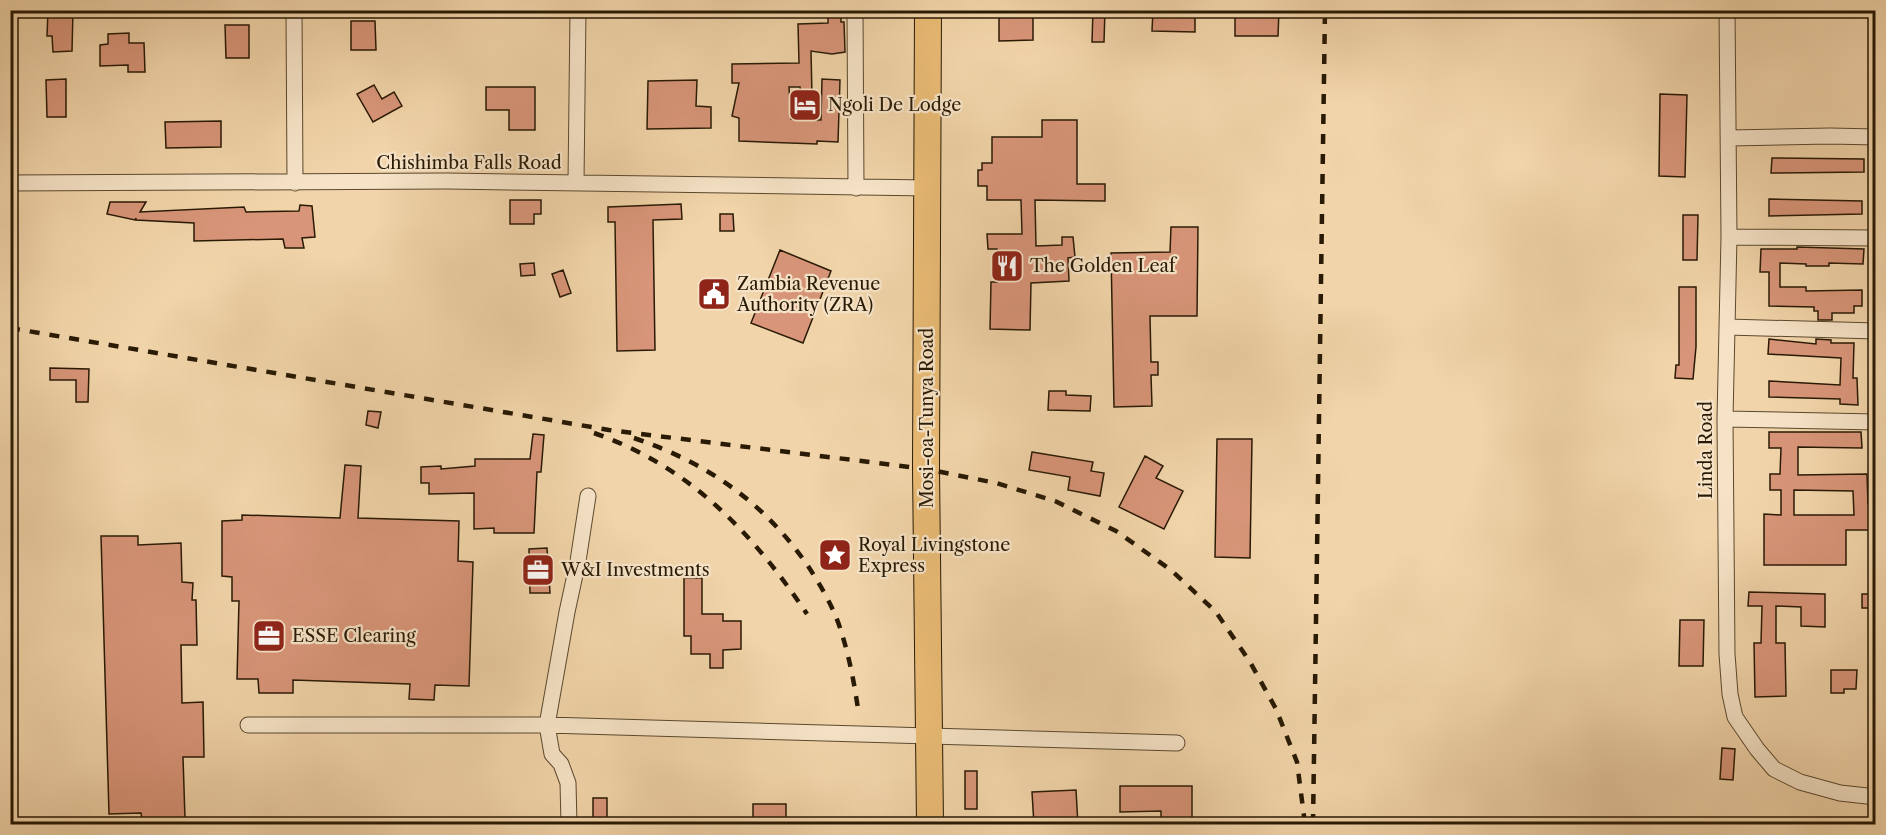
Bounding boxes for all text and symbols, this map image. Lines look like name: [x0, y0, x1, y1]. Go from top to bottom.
hotel icon: Ngoli De Lodge: [787, 87, 823, 123]
place label: Ngoli De Lodge: [828, 94, 961, 116]
street label: Chishimba Falls Road: [376, 152, 562, 174]
restaurant icon: The Golden Leaf: [989, 248, 1025, 284]
place label: The Golden Leaf: [1030, 255, 1178, 277]
place label: Zambia Revenue Authority (ZRA): [736, 273, 880, 316]
public building icon: Zambia Revenue Authority (ZRA): [696, 276, 732, 312]
street label: Mosi-oa-Tunya Road: [916, 328, 938, 508]
street label: Linda Road: [1695, 401, 1717, 499]
place label: Royal Livingstone Express: [858, 534, 1010, 577]
place icon: Royal Livingstone Express: [817, 537, 853, 573]
office icon: W&I Investments: [520, 552, 556, 588]
place label: W&I Investments: [560, 559, 710, 581]
office icon: ESSE Clearing: [251, 618, 287, 654]
place label: ESSE Clearing: [292, 625, 416, 647]

